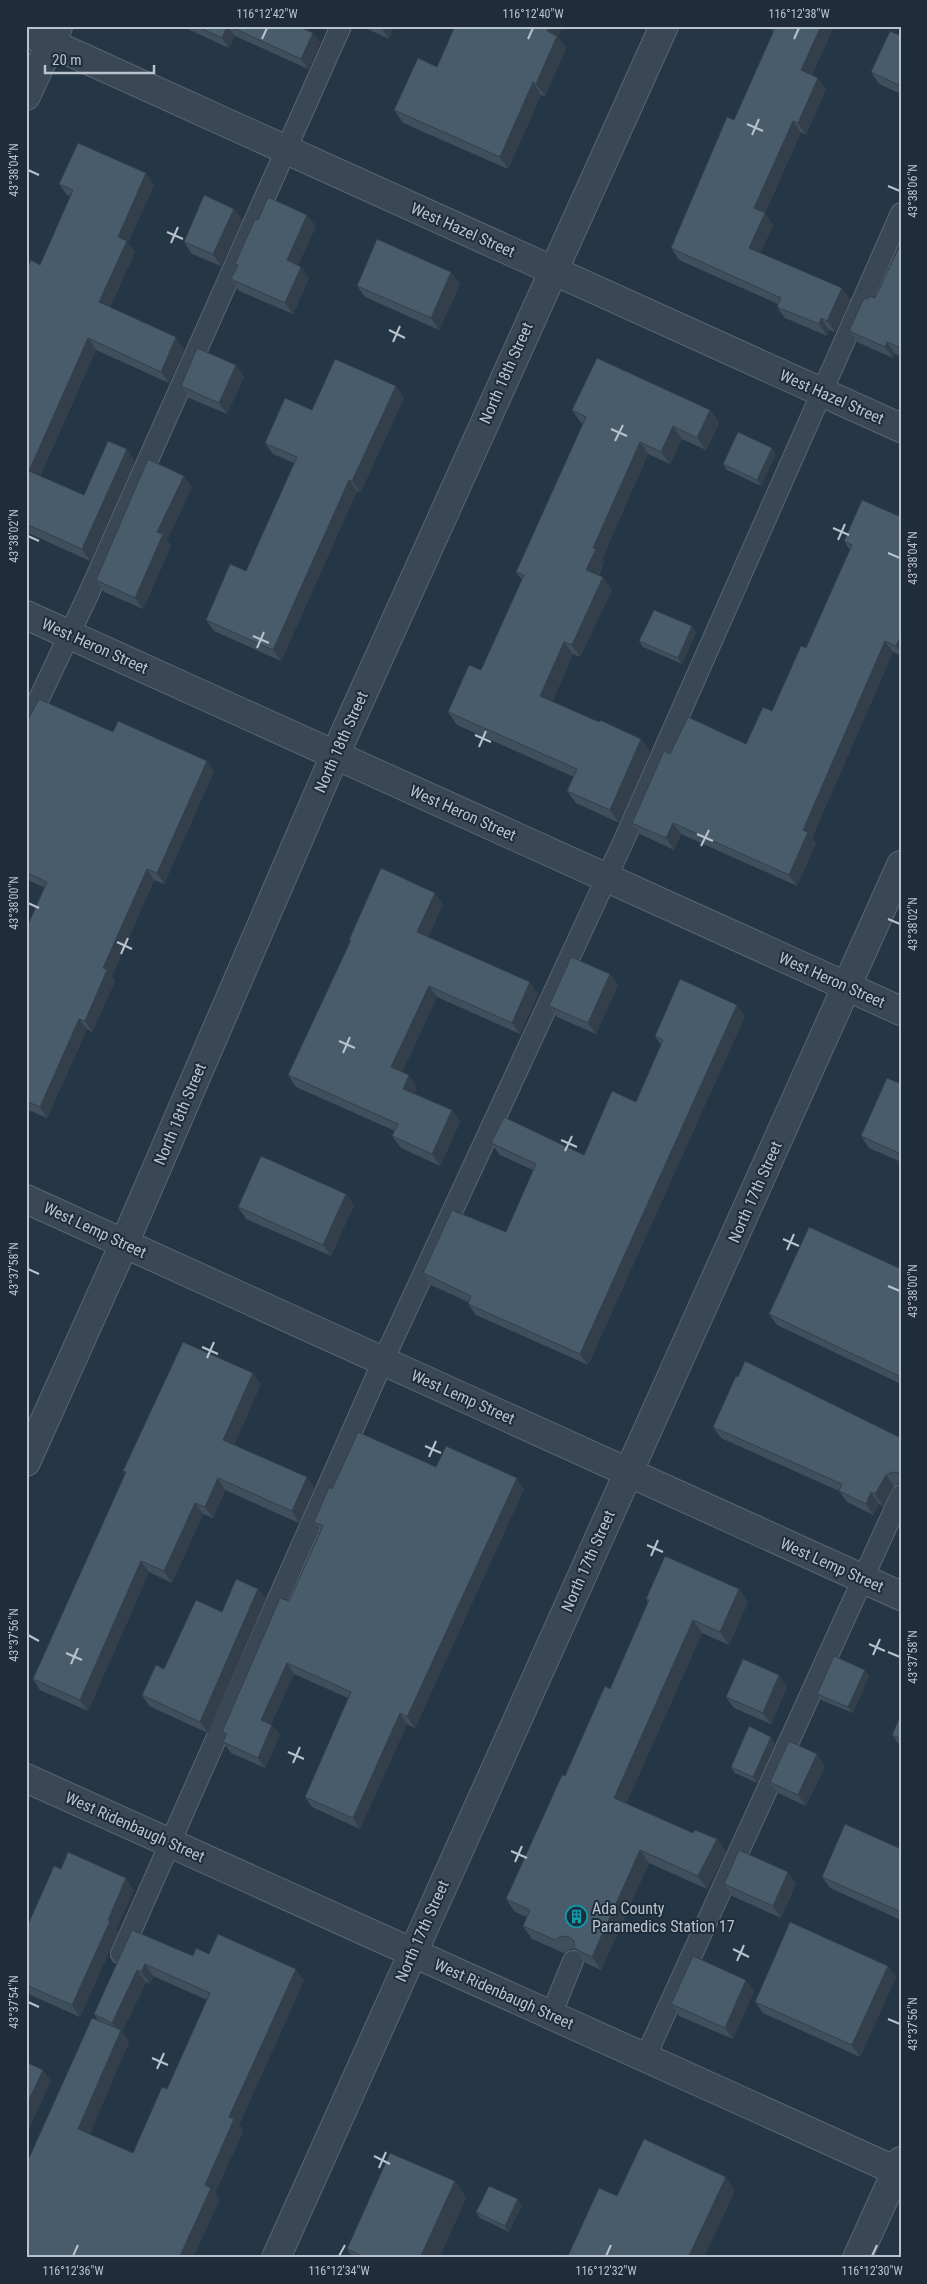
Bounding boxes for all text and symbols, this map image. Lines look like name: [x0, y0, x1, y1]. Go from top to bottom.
text: 116°12'42"W: [236, 7, 298, 21]
text: 116°12'40"W: [502, 7, 564, 21]
text: 116°12'38"W: [768, 7, 830, 21]
scale bar: [45, 42, 154, 74]
text: 20 m: [52, 51, 82, 69]
text: 43°38'04"N: [7, 143, 21, 197]
text: 43°38'06"N: [906, 164, 920, 218]
street label: West Hazel Street: [408, 199, 518, 262]
street label: North 18th Street: [475, 319, 537, 427]
street label: West Hazel Street: [777, 366, 887, 429]
text: 43°38'02"N: [7, 509, 21, 563]
text: 43°38'04"N: [906, 531, 920, 585]
street label: West Heron Street: [39, 614, 151, 678]
street label: North 18th Street: [310, 688, 372, 796]
street label: West Heron Street: [407, 781, 519, 845]
text: 43°38'00"N: [7, 876, 21, 930]
text: 43°38'02"N: [906, 897, 920, 951]
street label: West Heron Street: [776, 948, 888, 1012]
street label: North 18th Street: [150, 1060, 210, 1168]
street label: North 17th Street: [724, 1138, 786, 1246]
street label: West Lemp Street: [41, 1198, 150, 1262]
text: 43°37'58"N: [7, 1242, 21, 1296]
text: 43°38'00"N: [906, 1264, 920, 1318]
street label: West Lemp Street: [408, 1366, 518, 1428]
street label: North 17th Street: [557, 1507, 619, 1615]
street label: West Lemp Street: [777, 1534, 887, 1596]
text: 43°37'56"N: [7, 1608, 21, 1662]
text: 43°37'58"N: [906, 1630, 920, 1684]
street label: West Ridenbaugh Street: [62, 1788, 208, 1866]
street label: North 17th Street: [391, 1877, 453, 1985]
place label: Ada County Paramedics Station 17: [592, 1899, 735, 1936]
building icon: Ada County Paramedics Station 17: [564, 1905, 588, 1929]
street label: West Ridenbaugh Street: [431, 1955, 577, 2033]
text: 43°37'54"N: [7, 1975, 21, 2029]
text: 43°37'56"N: [906, 1997, 920, 2051]
text: 116°12'36"W: [42, 2264, 104, 2278]
text: 116°12'34"W: [308, 2264, 370, 2278]
text: 116°12'32"W: [575, 2264, 637, 2278]
text: 116°12'30"W: [841, 2264, 903, 2278]

